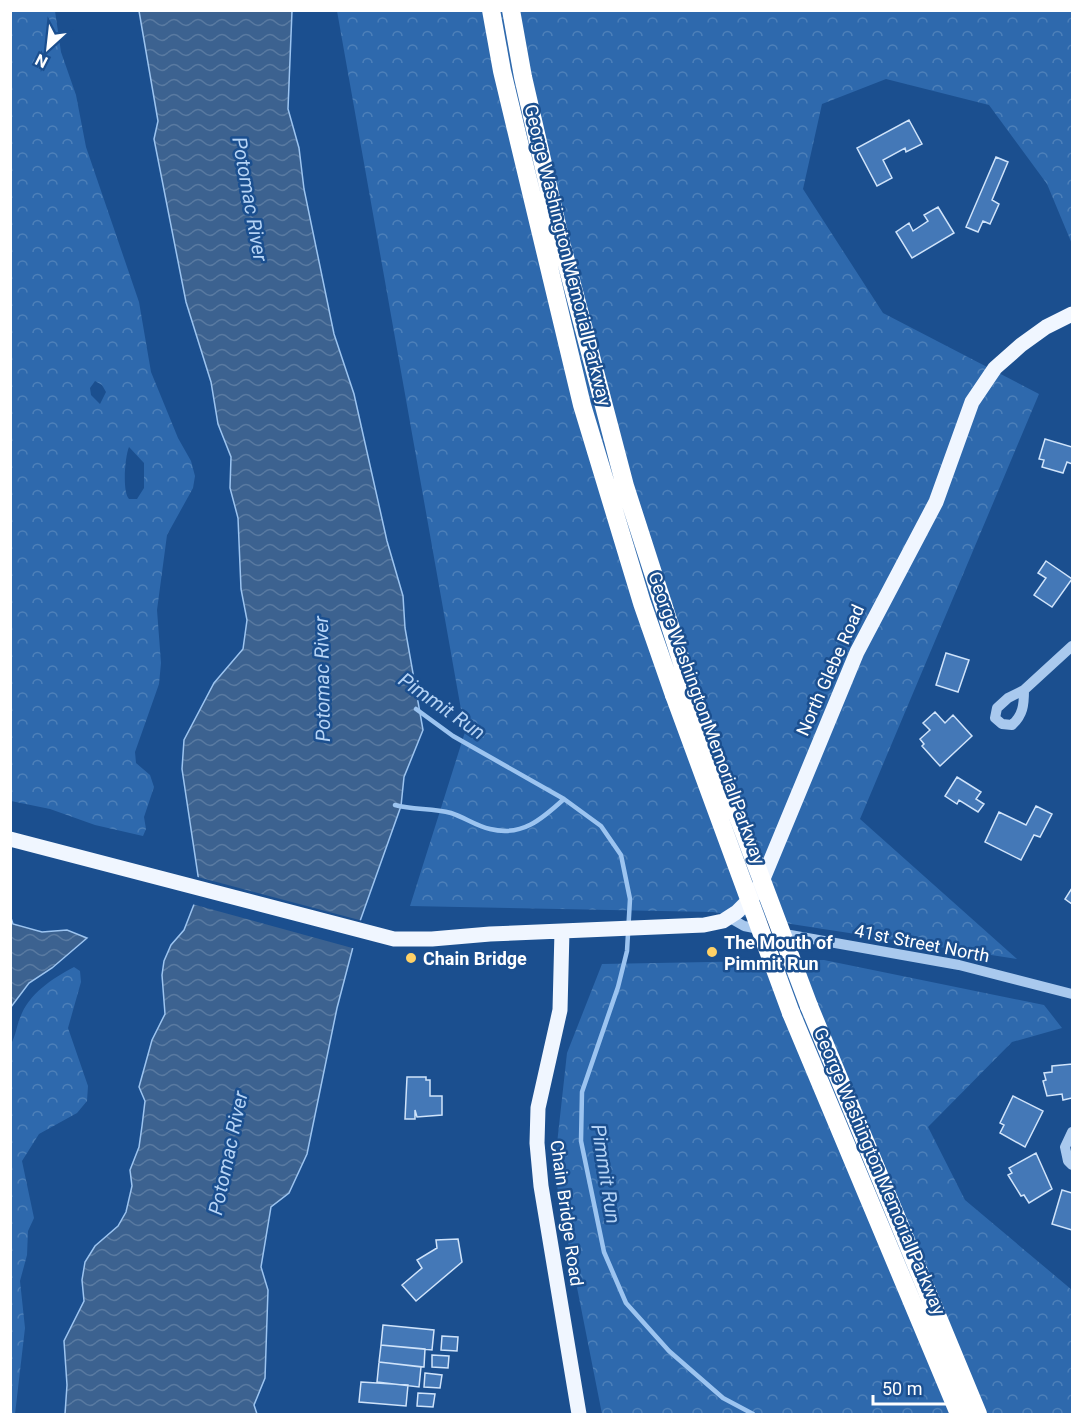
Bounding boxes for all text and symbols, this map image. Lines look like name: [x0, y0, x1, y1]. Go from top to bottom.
north arrow: [18, 18, 78, 78]
text: N: [32, 50, 51, 72]
street label: George Washington Memorial Parkway: [520, 102, 616, 408]
water label: Potomac River: [227, 135, 273, 264]
street label: George Washington Memorial Parkway: [644, 569, 770, 868]
street label: North Glebe Road: [792, 601, 868, 739]
water label: Potomac River: [309, 614, 335, 742]
water label: Pimmit Run: [394, 667, 490, 745]
street label: 41st Street North: [853, 920, 991, 966]
place label: The Mouth of Pimmit Run: [724, 932, 833, 974]
marker: The Mouth of Pimmit Run: [705, 945, 719, 959]
place label: Chain Bridge: [423, 948, 527, 969]
marker: Chain Bridge: [404, 951, 418, 965]
street label: George Washington Memorial Parkway: [810, 1024, 950, 1318]
water label: Potomac River: [203, 1088, 253, 1217]
water label: Pimmit Run: [586, 1123, 626, 1225]
street label: Chain Bridge Road: [546, 1139, 588, 1287]
scale bar: [873, 1368, 978, 1406]
text: 50 m: [882, 1378, 922, 1399]

